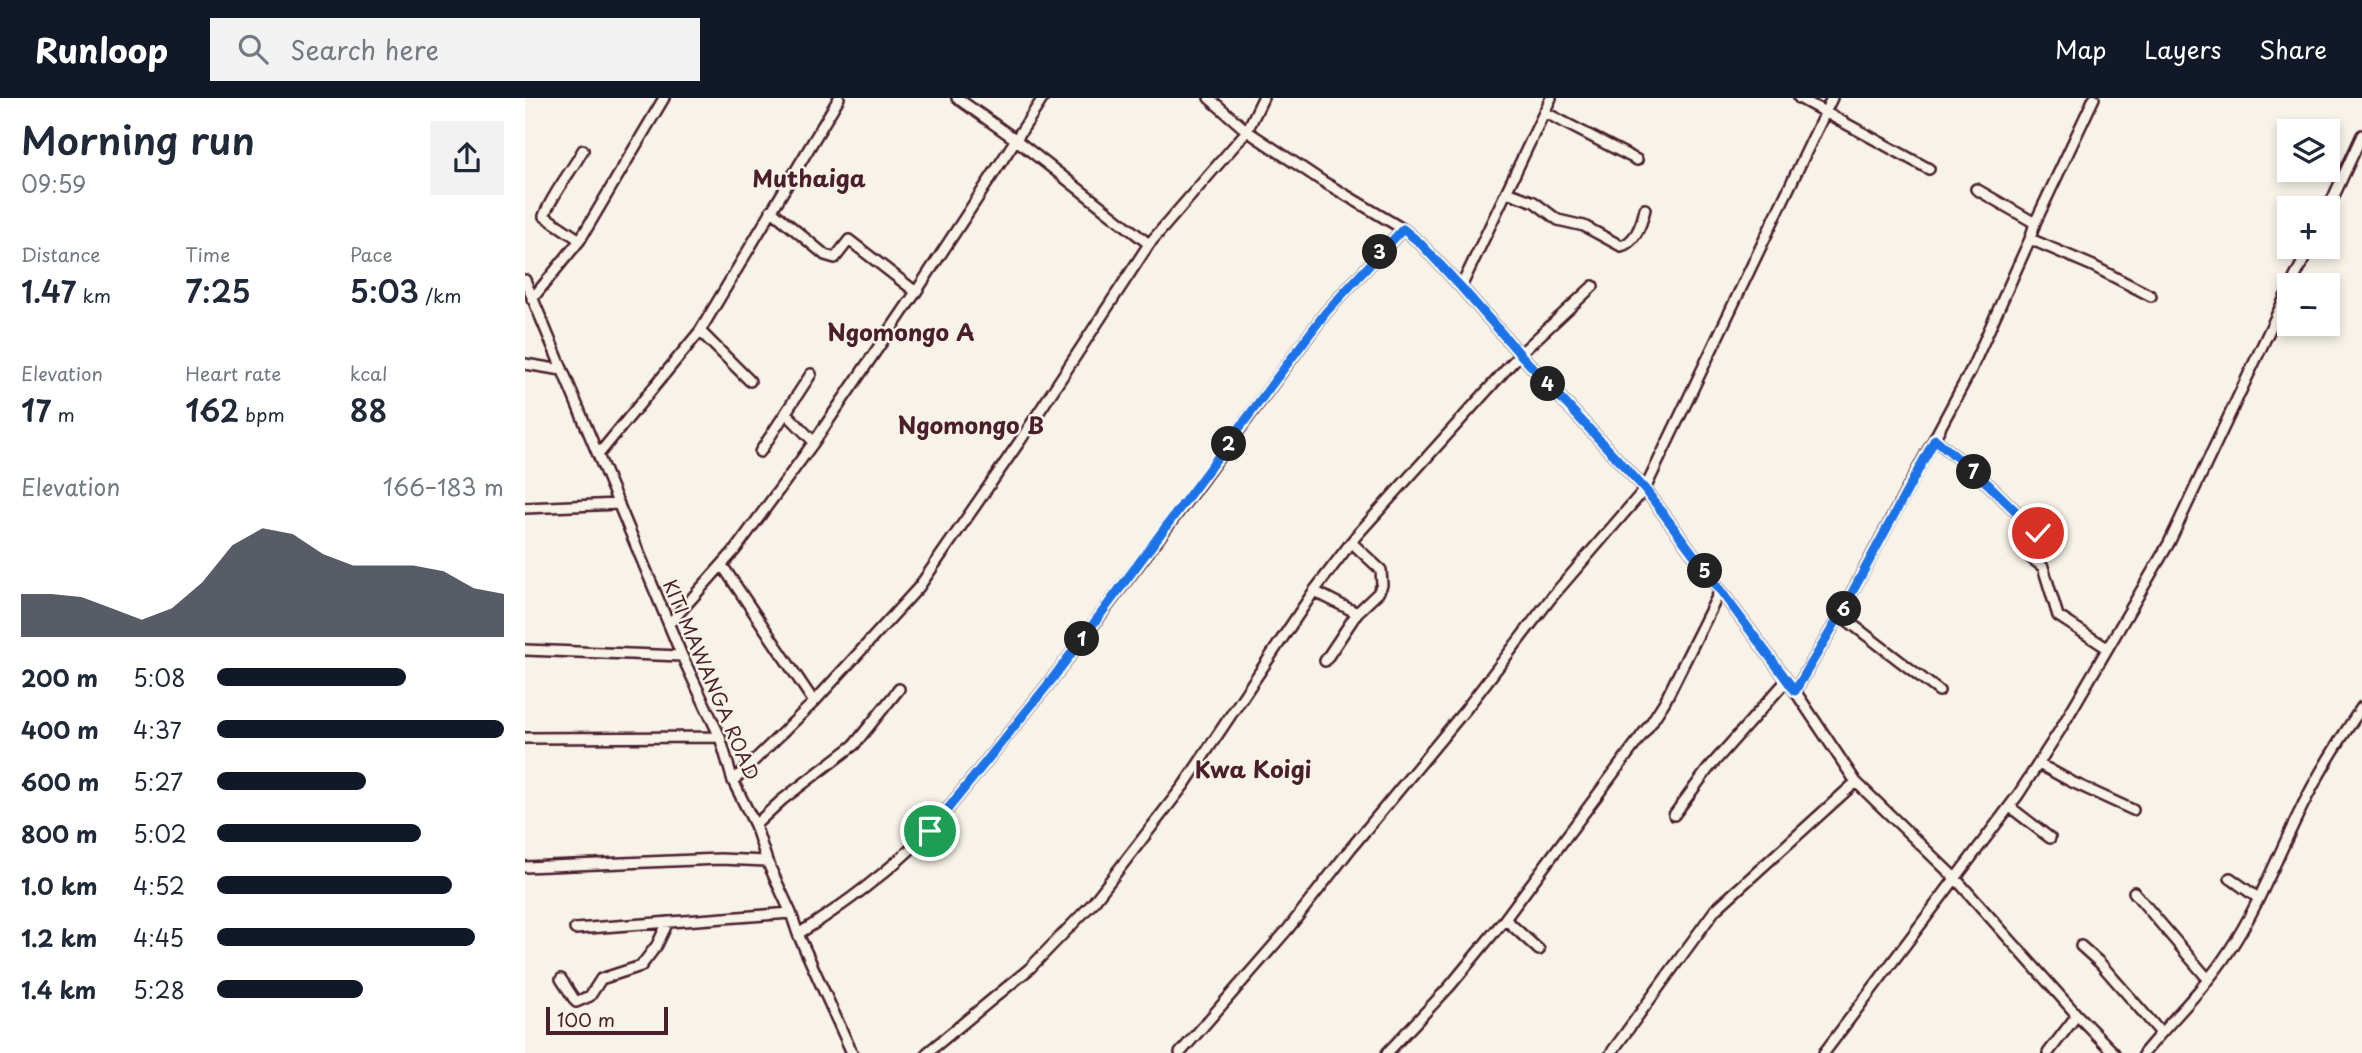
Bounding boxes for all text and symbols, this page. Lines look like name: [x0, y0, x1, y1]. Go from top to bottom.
search box: [210, 18, 700, 81]
text: Runloop: [35, 24, 168, 74]
icon: search: [234, 30, 272, 68]
text: Search here: [290, 30, 439, 69]
text: Map: [2055, 31, 2106, 67]
text: Layers: [2144, 31, 2221, 67]
text: Share: [2259, 31, 2327, 67]
text: Morning run: [21, 111, 255, 168]
map controls: [2277, 119, 2340, 336]
button: layers: [2277, 119, 2340, 182]
button: share: [430, 121, 504, 195]
district label: Muthaiga: [752, 160, 866, 195]
text: 09:59: [21, 166, 87, 201]
button: +: [2277, 196, 2340, 259]
pin: 3: [1363, 234, 1397, 270]
text: 3: [1373, 237, 1386, 265]
text: Distance: [21, 240, 101, 268]
text: Time: [185, 240, 230, 268]
text: Pace: [350, 240, 393, 268]
text: 1.47: [21, 268, 76, 313]
text: 7:25: [185, 268, 251, 313]
text: 5:03: [350, 268, 419, 313]
button: −: [2277, 273, 2340, 336]
text: km: [76, 281, 111, 309]
text: /km: [419, 281, 462, 309]
district label: Ngomongo A: [827, 314, 975, 349]
text: Elevation: [21, 359, 103, 387]
text: Heart rate: [185, 359, 281, 387]
text: kcal: [350, 359, 388, 387]
pin: 4: [1531, 366, 1565, 402]
text: 4: [1541, 369, 1554, 397]
text: 17: [21, 387, 51, 432]
text: 162: [185, 387, 239, 432]
text: 88: [350, 387, 387, 432]
text: m: [51, 400, 75, 428]
text: bpm: [239, 400, 285, 428]
district label: Ngomongo B: [898, 407, 1044, 442]
pin: 2: [1211, 426, 1247, 462]
text: 2: [1222, 429, 1235, 457]
pin: 7: [1957, 454, 1991, 490]
text: 7: [1968, 457, 1979, 485]
text: Elevation: [21, 469, 120, 504]
text: 166–183 m: [383, 469, 504, 504]
pin: [2008, 503, 2068, 563]
icon: check: [2019, 514, 2057, 552]
pin: 5: [1687, 554, 1723, 588]
text: 5: [1698, 556, 1711, 584]
street label: KITI MAWANGA ROAD: [657, 575, 767, 784]
pin: 6: [1827, 592, 1861, 626]
text: 6: [1837, 594, 1850, 622]
pin: 1: [1065, 622, 1099, 656]
text: 1: [1077, 624, 1086, 652]
text: 200 m: [21, 660, 98, 695]
text: 5:08: [133, 660, 186, 695]
text: 400 m: [21, 712, 99, 747]
text: 4:37: [133, 712, 182, 747]
district label: Kwa Koigi: [1195, 751, 1311, 786]
text: 600 m: [21, 764, 99, 799]
text: 5:27: [133, 764, 183, 799]
pin: [900, 801, 960, 861]
icon: arrive: [911, 812, 949, 850]
text: 800 m: [21, 816, 98, 851]
text: 5:02: [133, 816, 187, 851]
text: 1.0 km: [21, 868, 98, 903]
text: 4:52: [133, 868, 185, 903]
text: 1.2 km: [21, 920, 97, 955]
text: 4:45: [133, 920, 184, 955]
text: 1.4 km: [21, 972, 96, 1007]
text: 5:28: [133, 972, 185, 1007]
scale bar: [546, 1004, 669, 1036]
text: 100 m: [557, 1005, 615, 1033]

